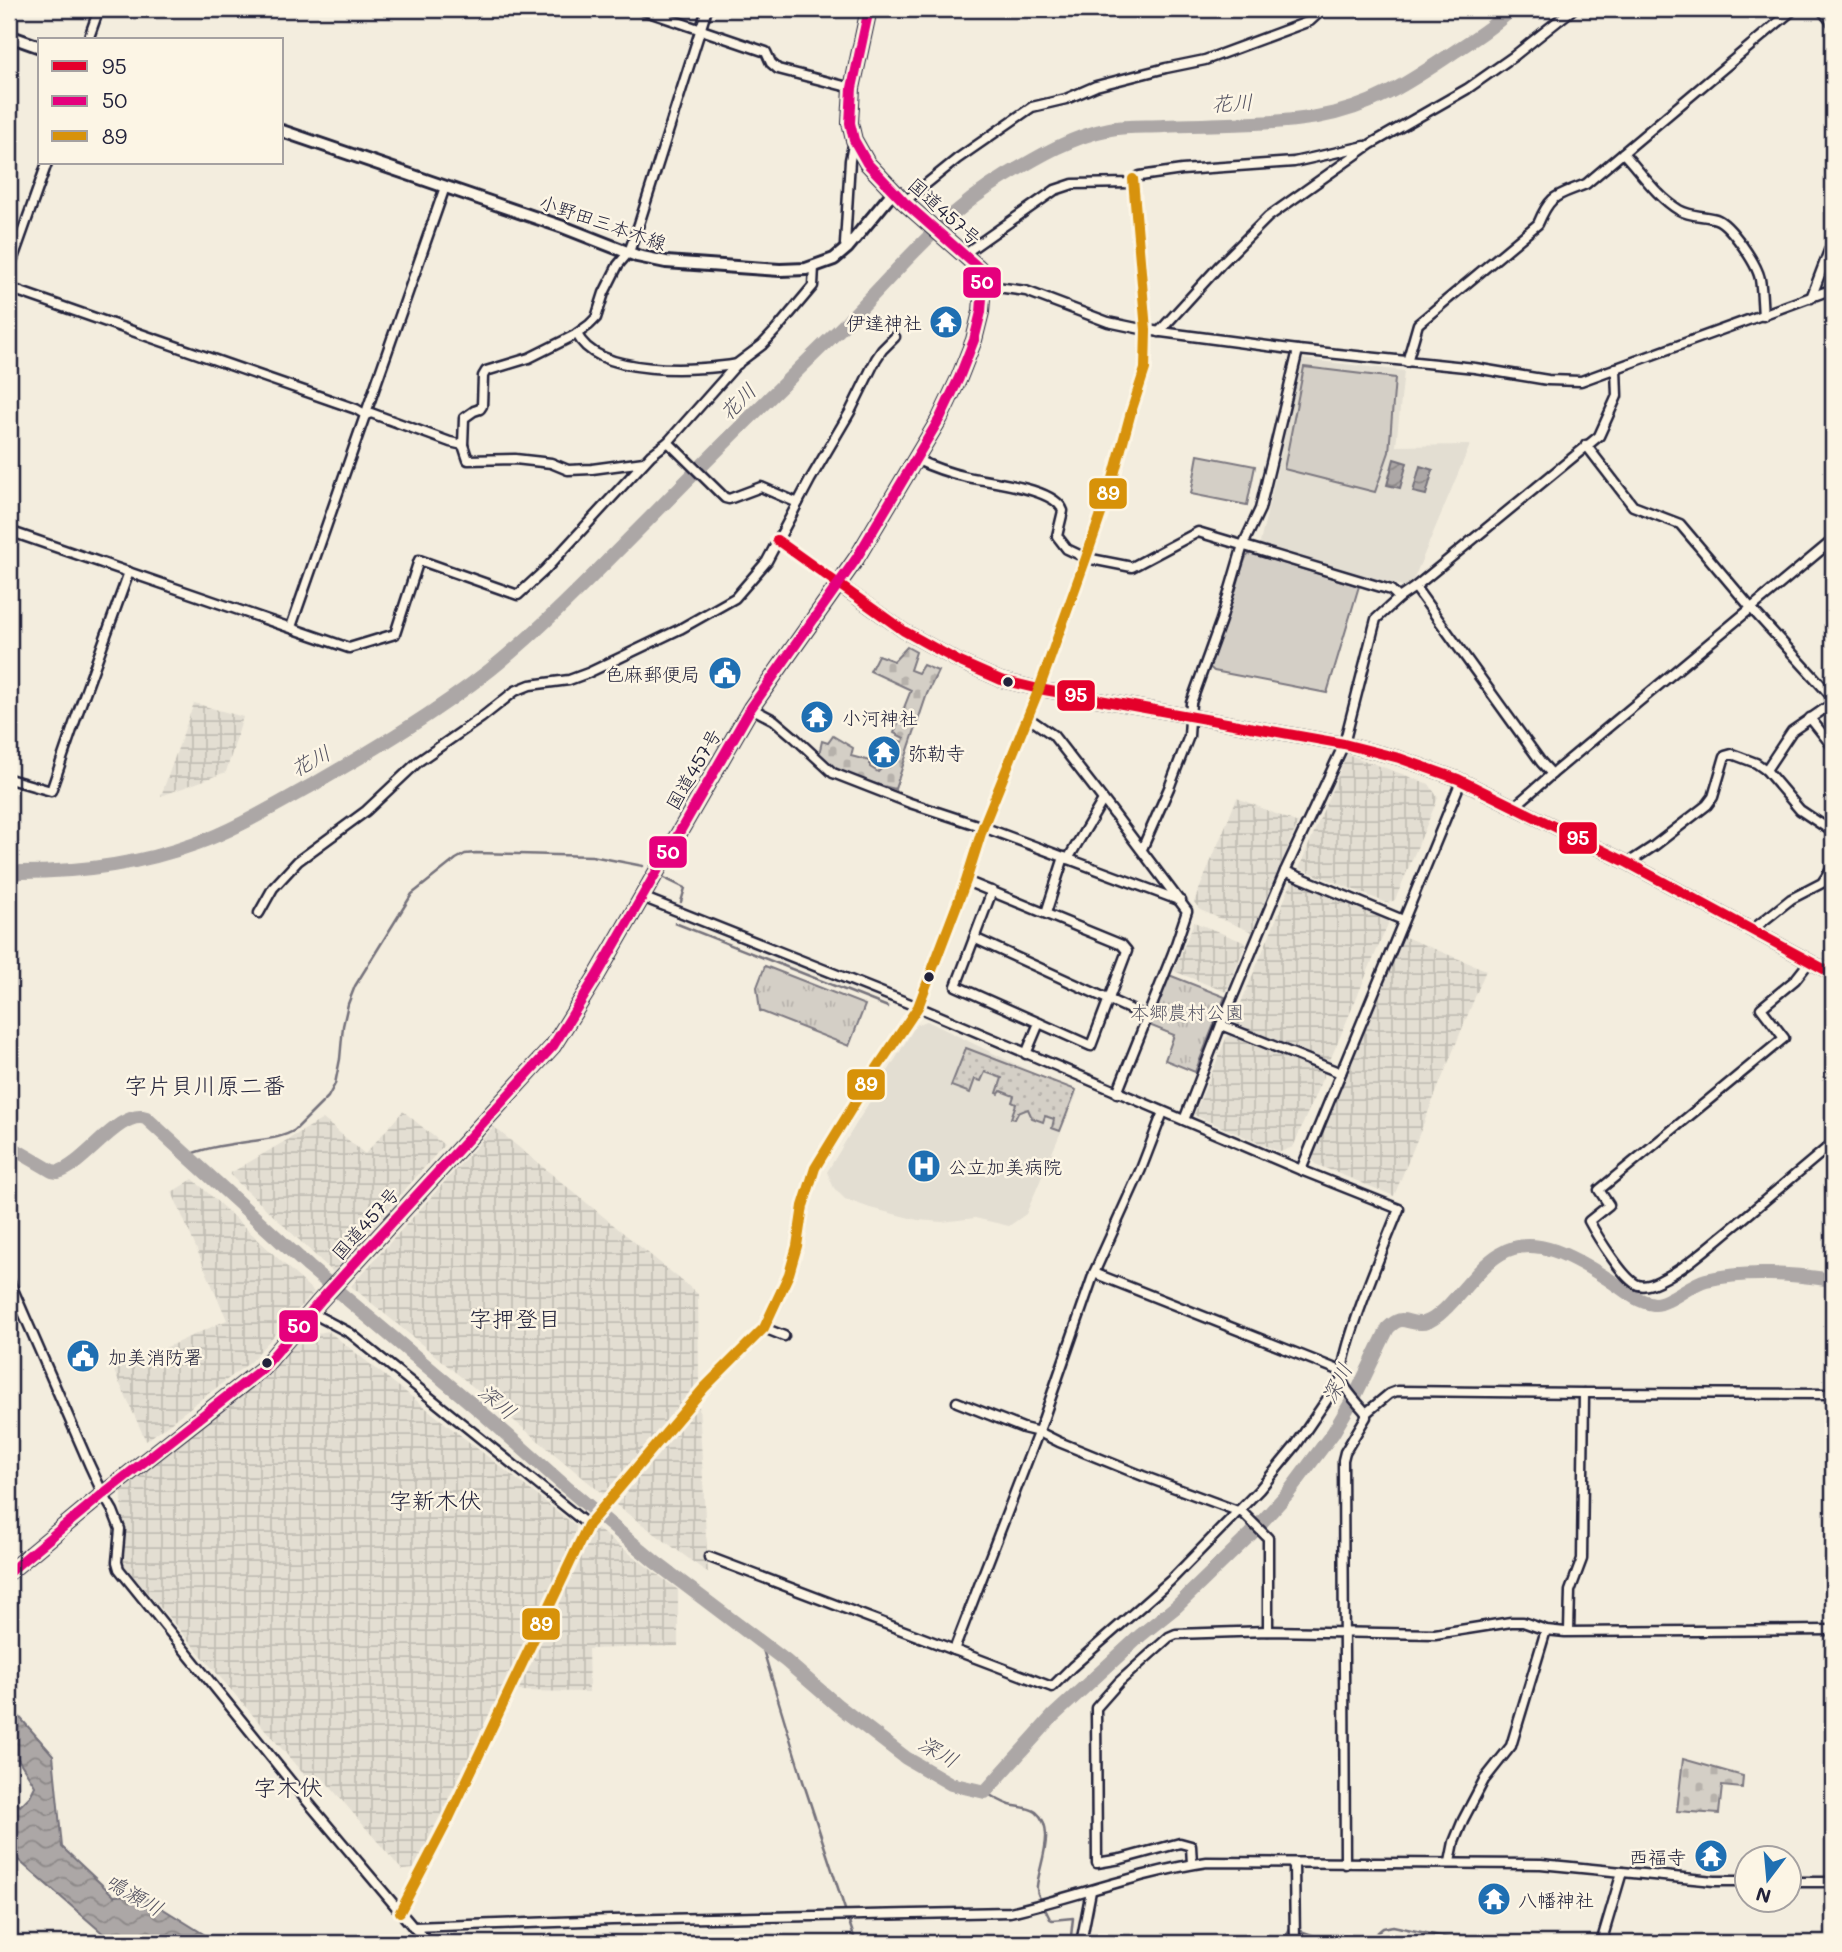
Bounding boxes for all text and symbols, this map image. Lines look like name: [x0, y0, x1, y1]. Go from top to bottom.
legend: [38, 38, 284, 164]
text: 95: [102, 52, 127, 79]
text: 50: [102, 86, 127, 113]
water label: 花川: [1210, 87, 1254, 117]
text: 89: [102, 122, 127, 149]
street label: 国道457号: [903, 172, 987, 250]
street label: 小野田三本木線: [536, 189, 670, 255]
line badge: 50: [962, 266, 1002, 299]
text: 50: [970, 269, 994, 294]
temple icon: 伊達神社: [927, 303, 965, 341]
place label: 伊達神社: [846, 310, 922, 335]
water label: 花川: [713, 377, 761, 425]
line badge: 89: [1088, 477, 1128, 510]
text: 89: [1096, 480, 1120, 505]
public building icon: 色麻郵便局: [706, 654, 744, 692]
place label: 色麻郵便局: [605, 661, 700, 686]
unlabelled marker: [1001, 675, 1015, 689]
line badge: 95: [1056, 679, 1096, 712]
text: 95: [1065, 682, 1087, 707]
temple icon: 小河神社: [798, 698, 836, 736]
place label: 小河神社: [842, 705, 918, 730]
street label: 国道457号: [660, 724, 726, 814]
temple icon: 弥勒寺: [865, 733, 903, 771]
water label: 花川: [285, 738, 335, 782]
place label: 弥勒寺: [908, 740, 965, 765]
line badge: 95: [1558, 821, 1598, 855]
text: 95: [1567, 825, 1589, 850]
line badge: 50: [648, 835, 688, 869]
text: 50: [656, 839, 680, 864]
unlabelled marker: [922, 970, 936, 984]
park label: 本郷農村公園: [1130, 999, 1244, 1024]
line badge: 89: [846, 1068, 886, 1101]
district label: 字片貝川原二番: [125, 1070, 286, 1100]
text: 89: [854, 1071, 878, 1096]
hospital icon: 公立加美病院: [905, 1147, 943, 1185]
place label: 公立加美病院: [948, 1154, 1062, 1179]
street label: 国道457号: [326, 1181, 404, 1265]
district label: 字押登目: [469, 1303, 561, 1333]
line badge: 50: [278, 1309, 319, 1343]
text: 50: [287, 1313, 311, 1338]
public building icon: 加美消防署: [64, 1337, 102, 1375]
place label: 加美消防署: [108, 1344, 203, 1369]
unlabelled marker: [260, 1356, 274, 1370]
water label: 深川: [1314, 1358, 1358, 1408]
water label: 深川: [473, 1377, 523, 1425]
district label: 字新木伏: [389, 1485, 481, 1515]
line badge: 89: [521, 1607, 561, 1641]
text: 89: [529, 1611, 553, 1636]
water label: 深川: [914, 1729, 964, 1773]
district label: 字木伏: [254, 1772, 323, 1802]
temple icon: 西福寺: [1692, 1837, 1730, 1875]
north arrow: [1734, 1843, 1804, 1913]
place label: 西福寺: [1629, 1844, 1686, 1869]
water label: 鳴瀬川: [101, 1867, 169, 1921]
temple icon: 八幡神社: [1475, 1880, 1513, 1918]
text: N: [1753, 1882, 1774, 1910]
place label: 八幡神社: [1518, 1887, 1594, 1912]

